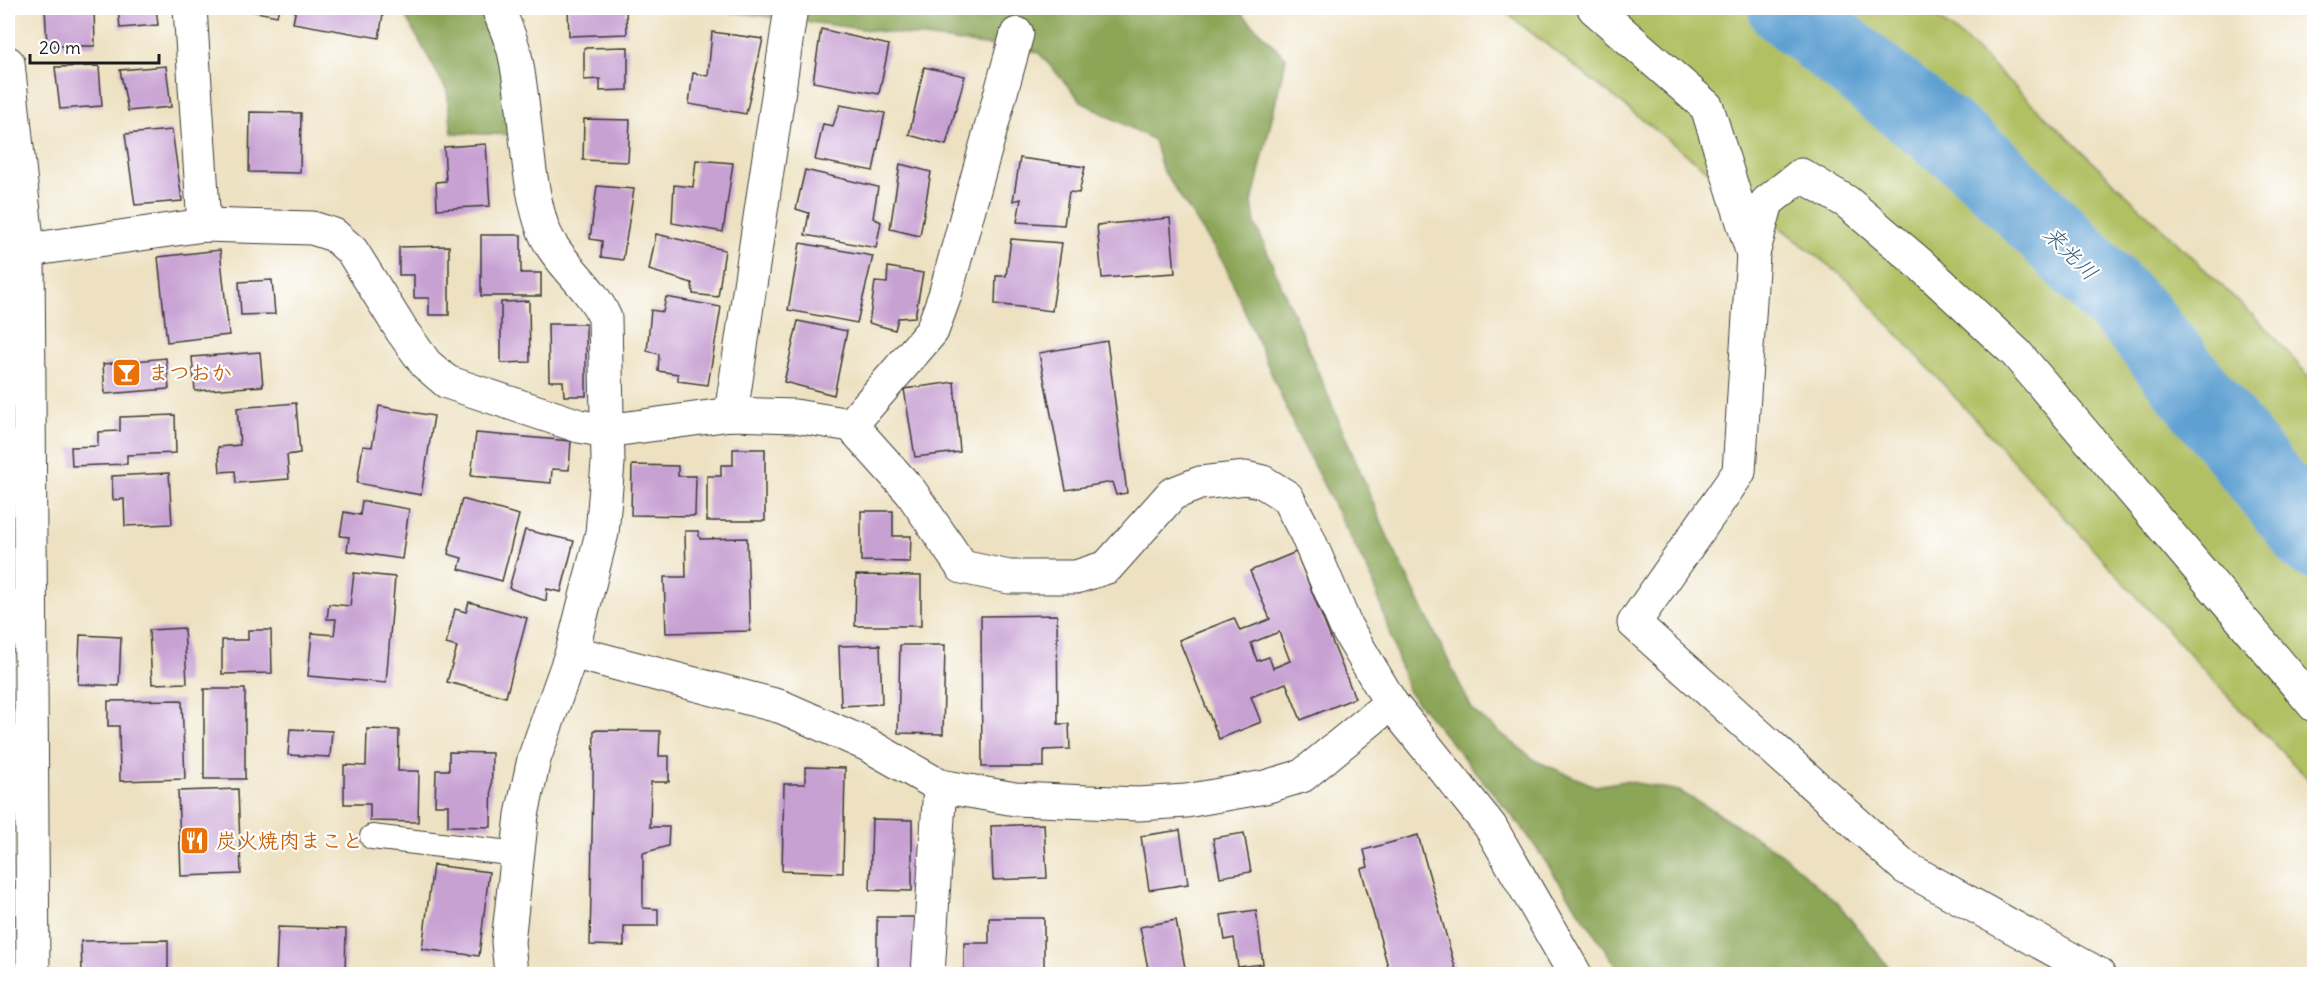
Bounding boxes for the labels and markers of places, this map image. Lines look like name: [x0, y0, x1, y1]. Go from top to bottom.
bar icon: まつおか: [111, 357, 143, 389]
place label: まつおか: [148, 359, 232, 386]
restaurant icon: 炭火焼肉まこと: [179, 825, 211, 857]
place label: 炭火焼肉まこと: [216, 827, 363, 854]

